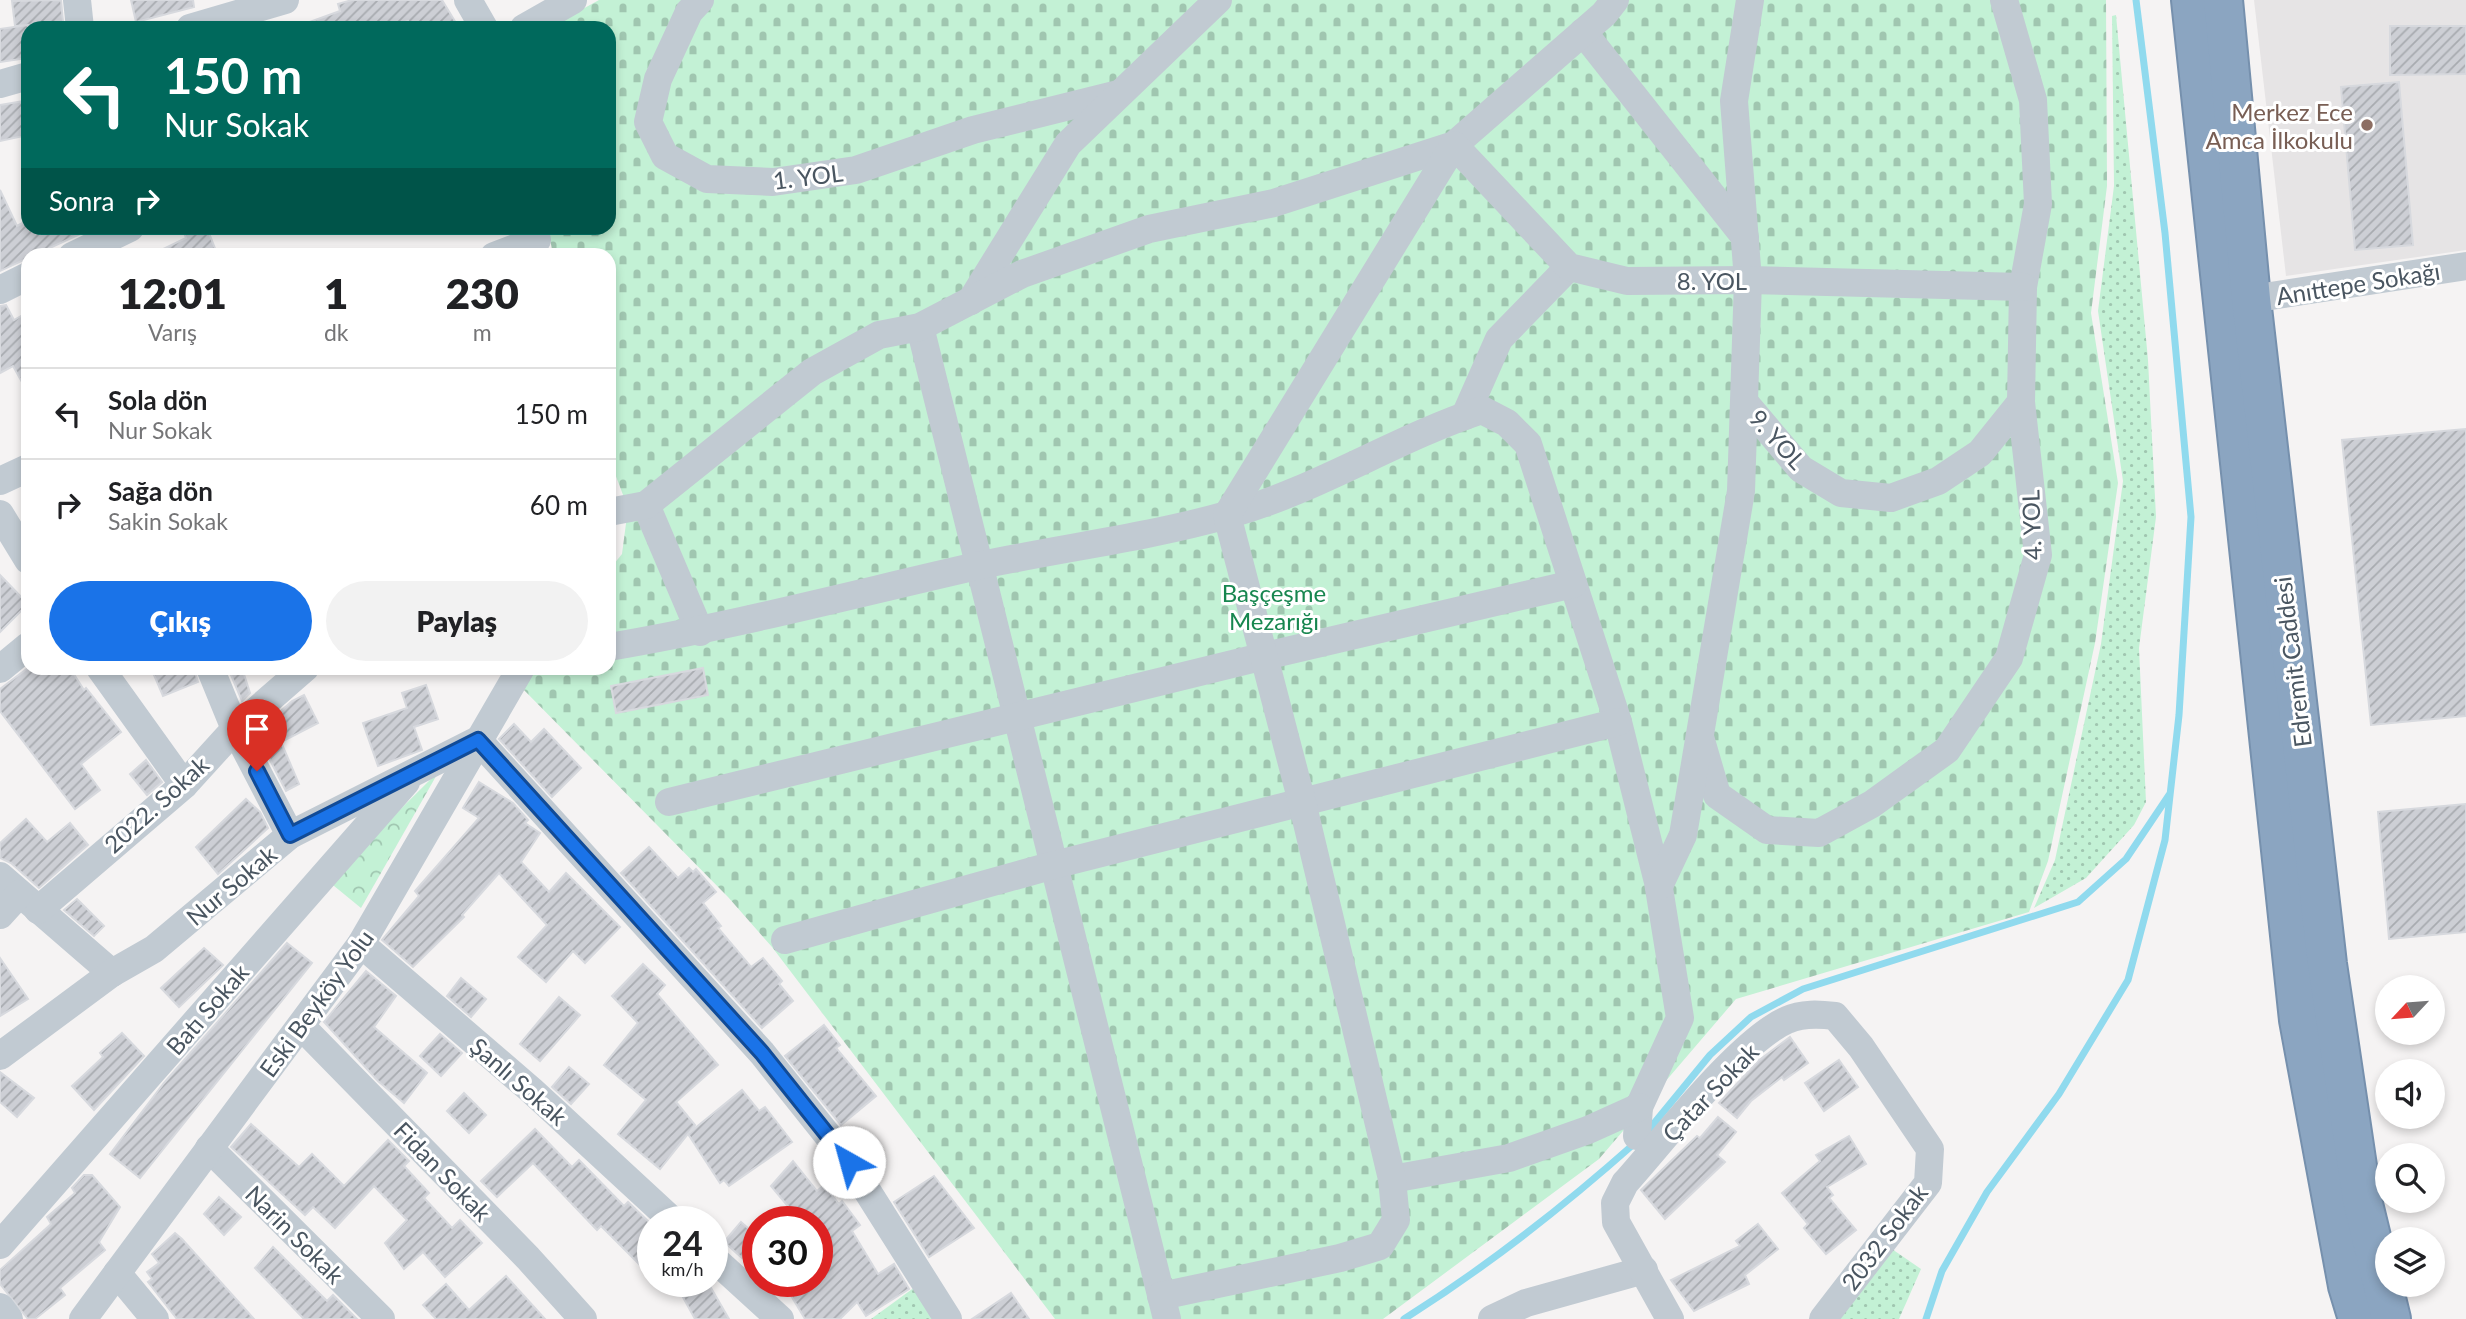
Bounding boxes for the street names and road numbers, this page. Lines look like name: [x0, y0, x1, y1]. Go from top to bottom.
street label: 1. YOL: [771, 157, 845, 195]
street label: Anıttepe Sokağı: [2274, 256, 2442, 310]
street label: 8. YOL: [1677, 266, 1747, 295]
street label: 9. YOL: [1744, 403, 1812, 475]
street label: 4. YOL: [2015, 489, 2047, 561]
street label: Edremit Caddesi: [2267, 575, 2317, 749]
street label: 2022. Sokak: [98, 749, 215, 858]
street label: Nur Sokak: [180, 838, 283, 931]
street label: Eski Beyköy Yolu: [253, 924, 379, 1082]
street label: Batı Sokak: [160, 957, 255, 1060]
street label: Şanlı Sokak: [465, 1031, 574, 1131]
street label: Çatar Sokak: [1656, 1036, 1765, 1147]
street label: Fidan Sokak: [388, 1115, 498, 1227]
street label: 2032 Sokak: [1835, 1178, 1934, 1296]
street label: Narin Sokak: [240, 1179, 351, 1290]

